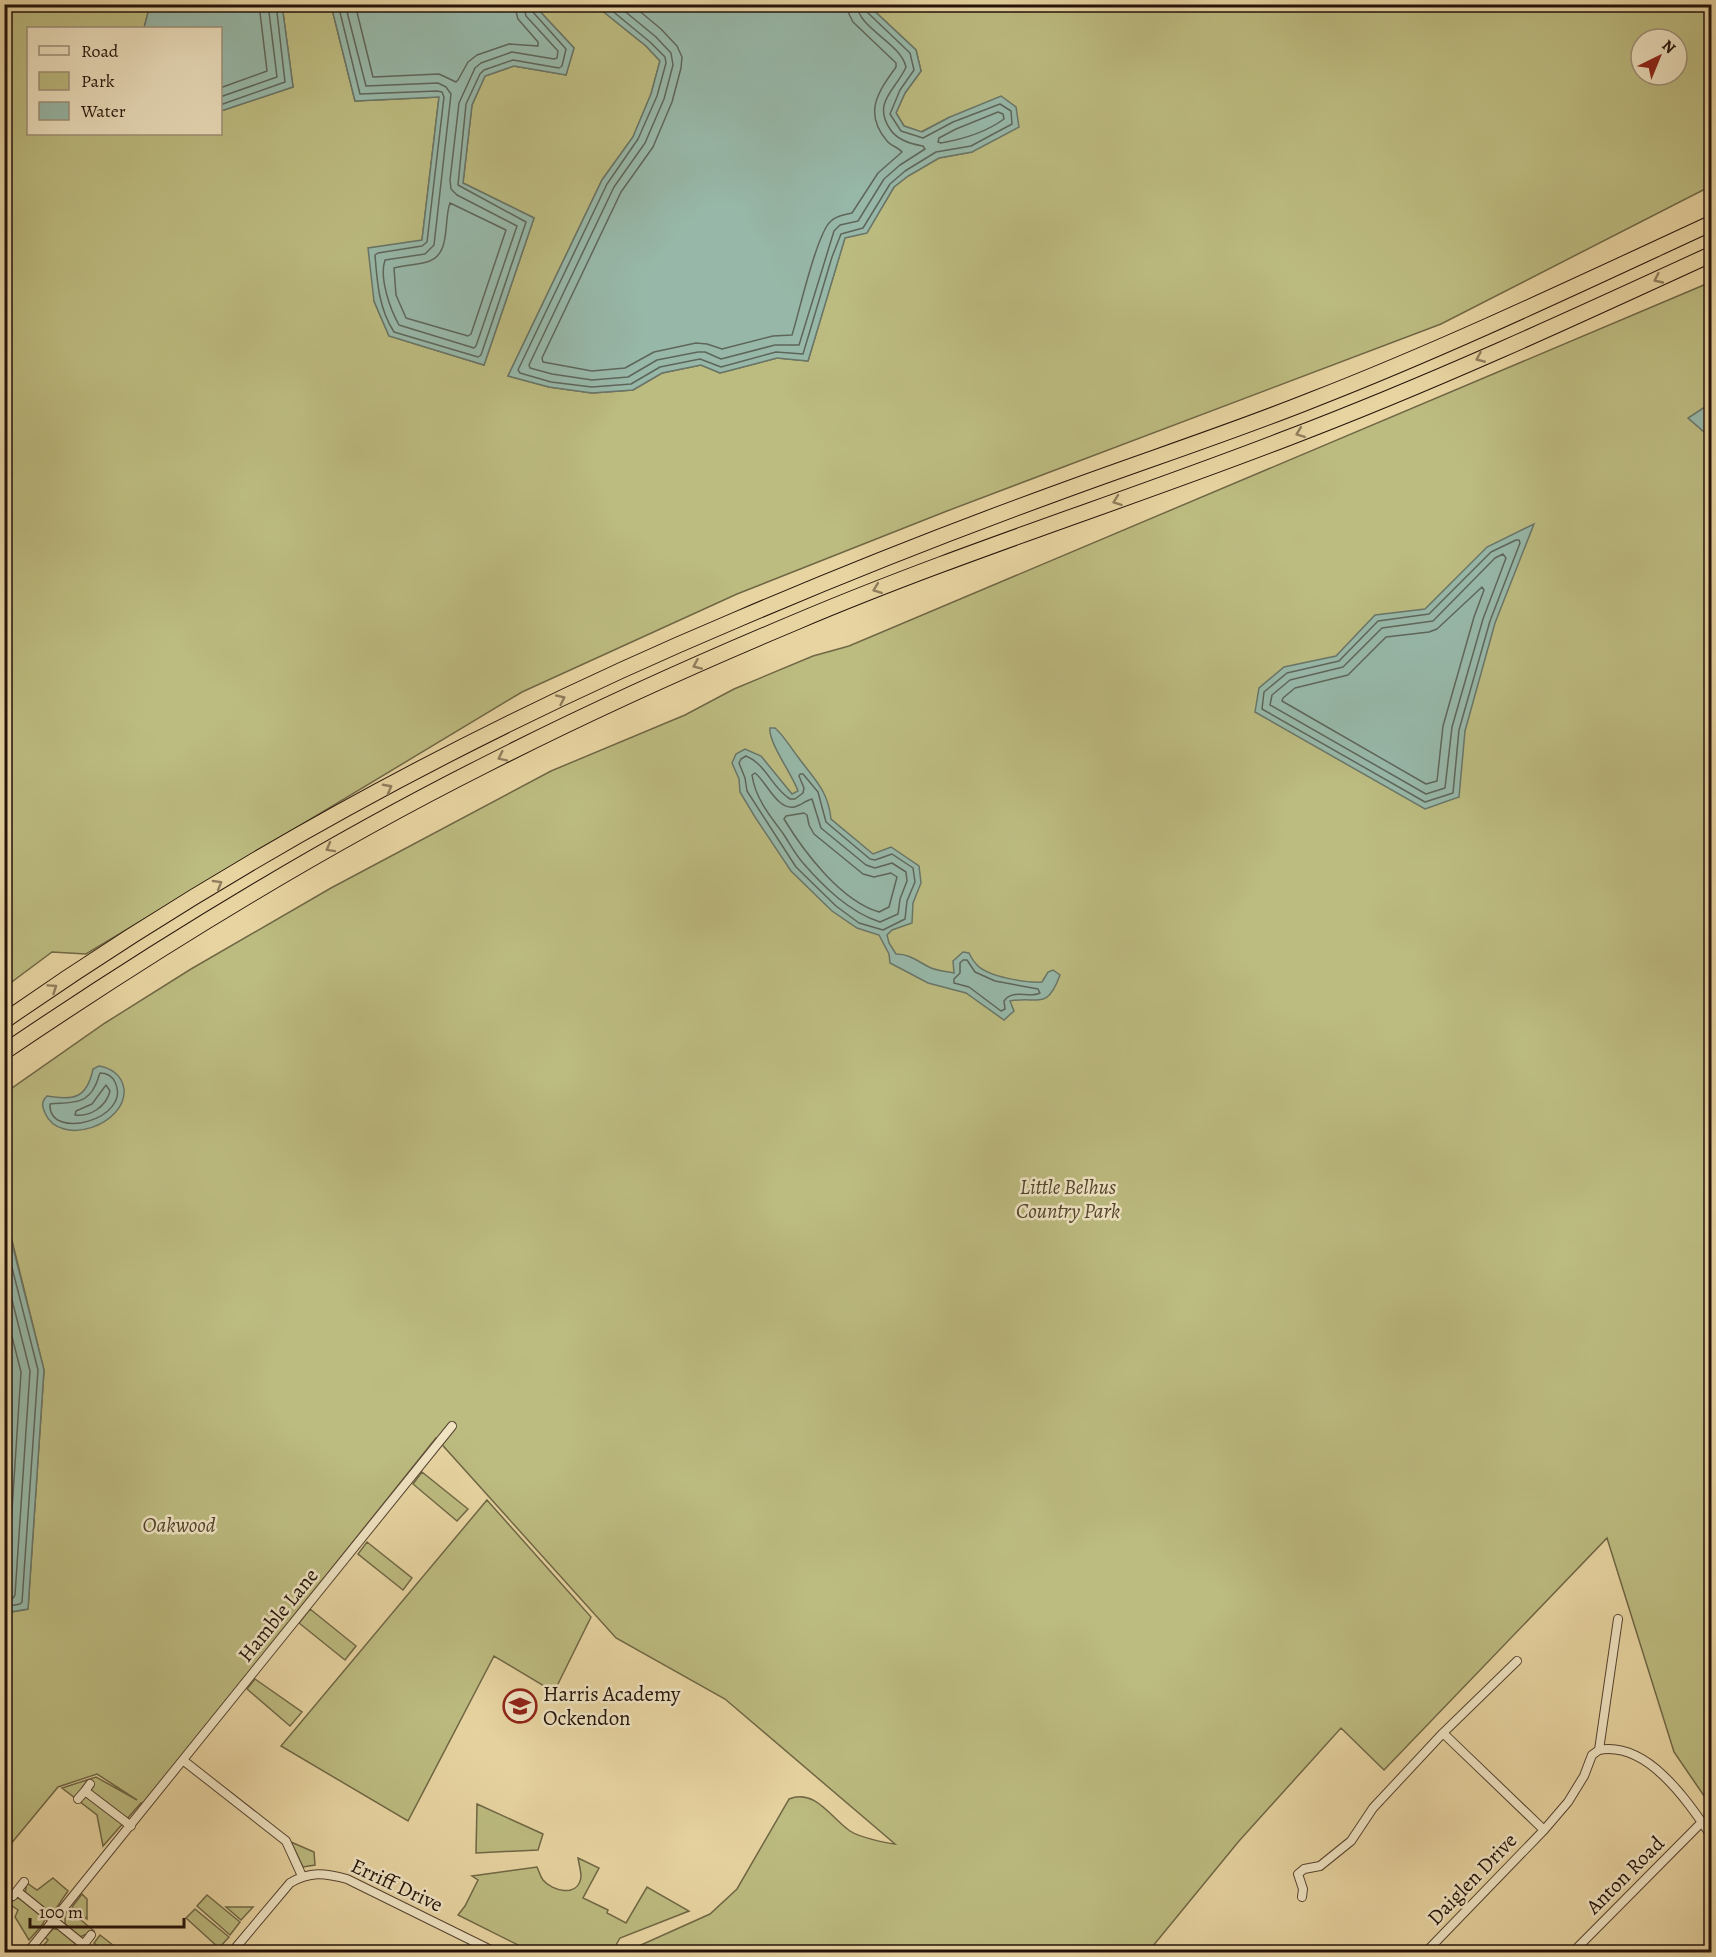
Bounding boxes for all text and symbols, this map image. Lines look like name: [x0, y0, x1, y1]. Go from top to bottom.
legend: [27, 27, 222, 135]
north arrow: [1629, 27, 1689, 87]
text: N: [1657, 35, 1681, 59]
text: Road: [81, 39, 119, 63]
text: Park: [81, 69, 115, 93]
text: Water: [80, 99, 126, 123]
one-way arrow: [1654, 271, 1665, 283]
one-way arrow: [1476, 351, 1487, 363]
one-way arrow: [1296, 426, 1306, 439]
one-way arrow: [1112, 493, 1123, 506]
one-way arrow: [872, 582, 883, 594]
one-way arrow: [693, 657, 704, 669]
one-way arrow: [555, 695, 566, 707]
one-way arrow: [497, 749, 508, 761]
one-way arrow: [381, 784, 392, 795]
one-way arrow: [326, 841, 336, 852]
one-way arrow: [212, 879, 222, 891]
one-way arrow: [47, 983, 57, 995]
park label: Little Belhus Country Park: [1016, 1173, 1120, 1225]
park label: Oakwood: [143, 1511, 216, 1539]
street label: Hamble Lane: [231, 1562, 325, 1668]
place label: Harris Academy Ockendon: [543, 1680, 681, 1732]
school or university icon: Harris Academy Ockendon: [502, 1688, 538, 1724]
street label: Daiglen Drive: [1421, 1827, 1523, 1931]
street label: Anton Road: [1579, 1829, 1671, 1921]
street label: Erriff Drive: [347, 1852, 447, 1918]
scale bar: [30, 1891, 184, 1929]
text: 100 m: [39, 1900, 83, 1924]

